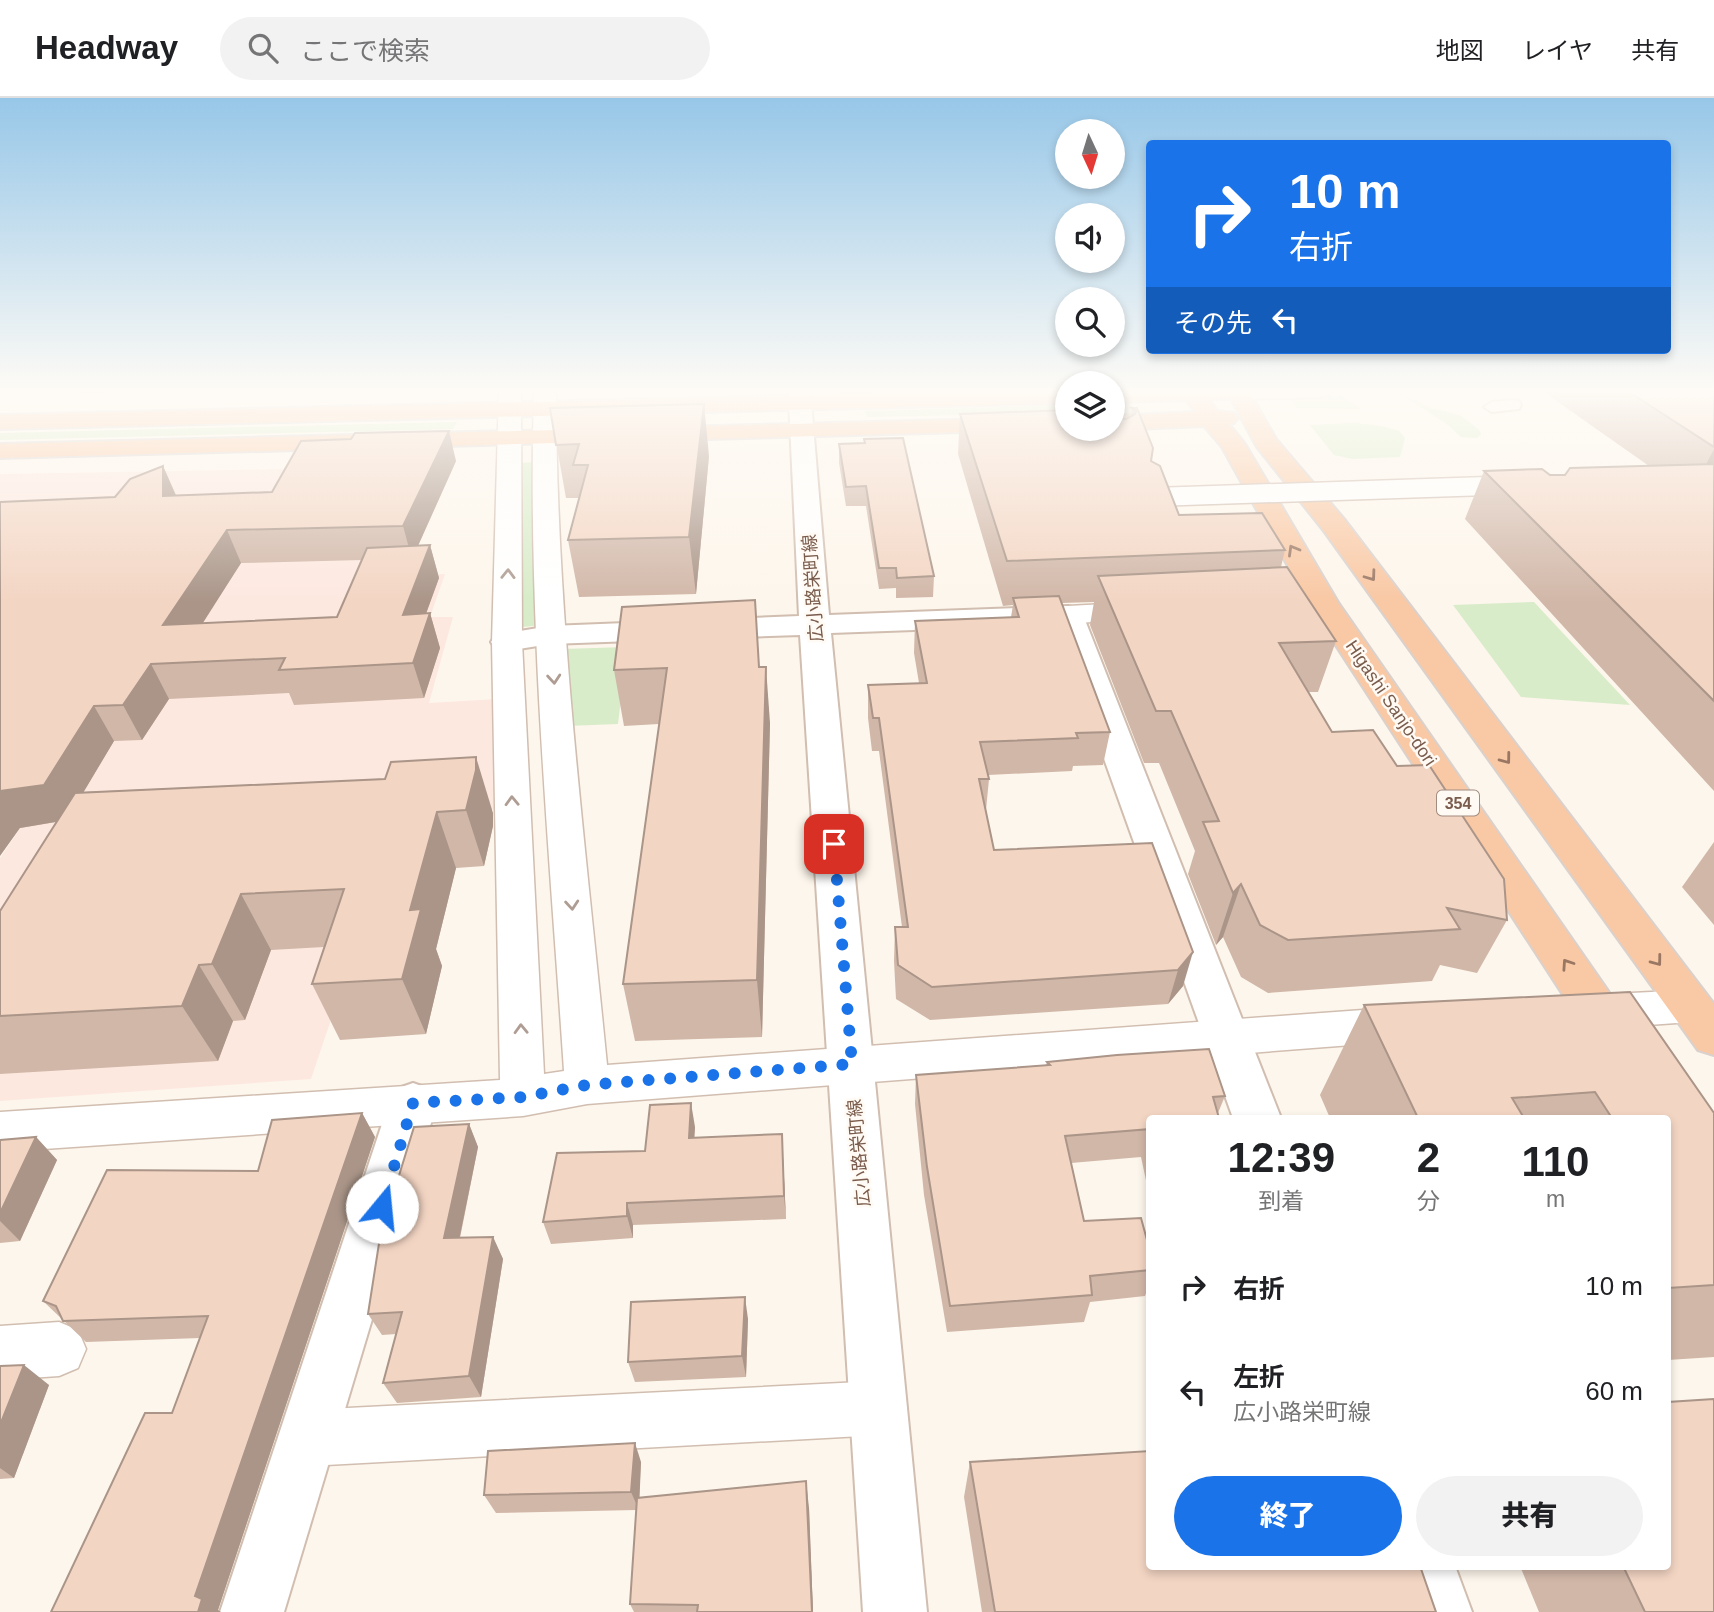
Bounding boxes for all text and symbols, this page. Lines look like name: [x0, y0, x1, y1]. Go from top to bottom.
search box: [220, 17, 710, 80]
text: Headway: [35, 29, 178, 66]
icon: search: [244, 29, 282, 67]
text: ここで検索: [300, 36, 430, 66]
text: 地図: [1436, 37, 1484, 64]
text: レイヤ: [1522, 37, 1593, 64]
text: 共有: [1631, 37, 1679, 64]
north arrow: [1055, 119, 1125, 189]
map controls: [1055, 119, 1125, 441]
text: 10 m: [1289, 164, 1401, 218]
icon: right: [1174, 168, 1265, 259]
button: sound: [1055, 203, 1125, 273]
text: 右折: [1289, 229, 1353, 265]
button: search: [1055, 287, 1125, 357]
icon: left: [1266, 301, 1304, 339]
text: その先: [1174, 308, 1252, 338]
button: layers: [1055, 371, 1125, 441]
street label: 広小路栄町線: [799, 533, 827, 643]
one-way arrow: [1288, 544, 1301, 557]
one-way arrow: [500, 568, 516, 579]
one-way arrow: [1363, 568, 1376, 581]
street label: Higashi Sanjo-dori: [1342, 636, 1440, 770]
one-way arrow: [546, 673, 561, 684]
one-way arrow: [1498, 752, 1511, 764]
road number: 354: [1437, 790, 1479, 816]
one-way arrow: [505, 796, 520, 807]
pin: [804, 814, 864, 874]
icon: arrive: [815, 825, 853, 863]
one-way arrow: [564, 900, 579, 911]
one-way arrow: [1649, 953, 1662, 966]
one-way arrow: [1562, 959, 1575, 972]
one-way arrow: [513, 1023, 528, 1034]
street label: 広小路栄町線: [844, 1098, 874, 1208]
text: 12:39: [1228, 1134, 1335, 1181]
text: 2: [1417, 1134, 1440, 1181]
text: 110: [1522, 1138, 1589, 1185]
position arrow: [345, 1170, 419, 1244]
text: m: [1546, 1186, 1565, 1212]
text: 到着: [1258, 1188, 1304, 1214]
text: 分: [1417, 1188, 1440, 1214]
icon: right: [1174, 1268, 1212, 1306]
text: 10 m: [1585, 1271, 1643, 1301]
text: 右折: [1233, 1274, 1285, 1304]
text: 左折: [1233, 1362, 1285, 1392]
icon: left: [1174, 1373, 1212, 1411]
text: 60 m: [1585, 1376, 1643, 1406]
text: 広小路栄町線: [1233, 1399, 1371, 1425]
button: 終了: [1174, 1476, 1402, 1556]
button: 共有: [1416, 1476, 1643, 1556]

